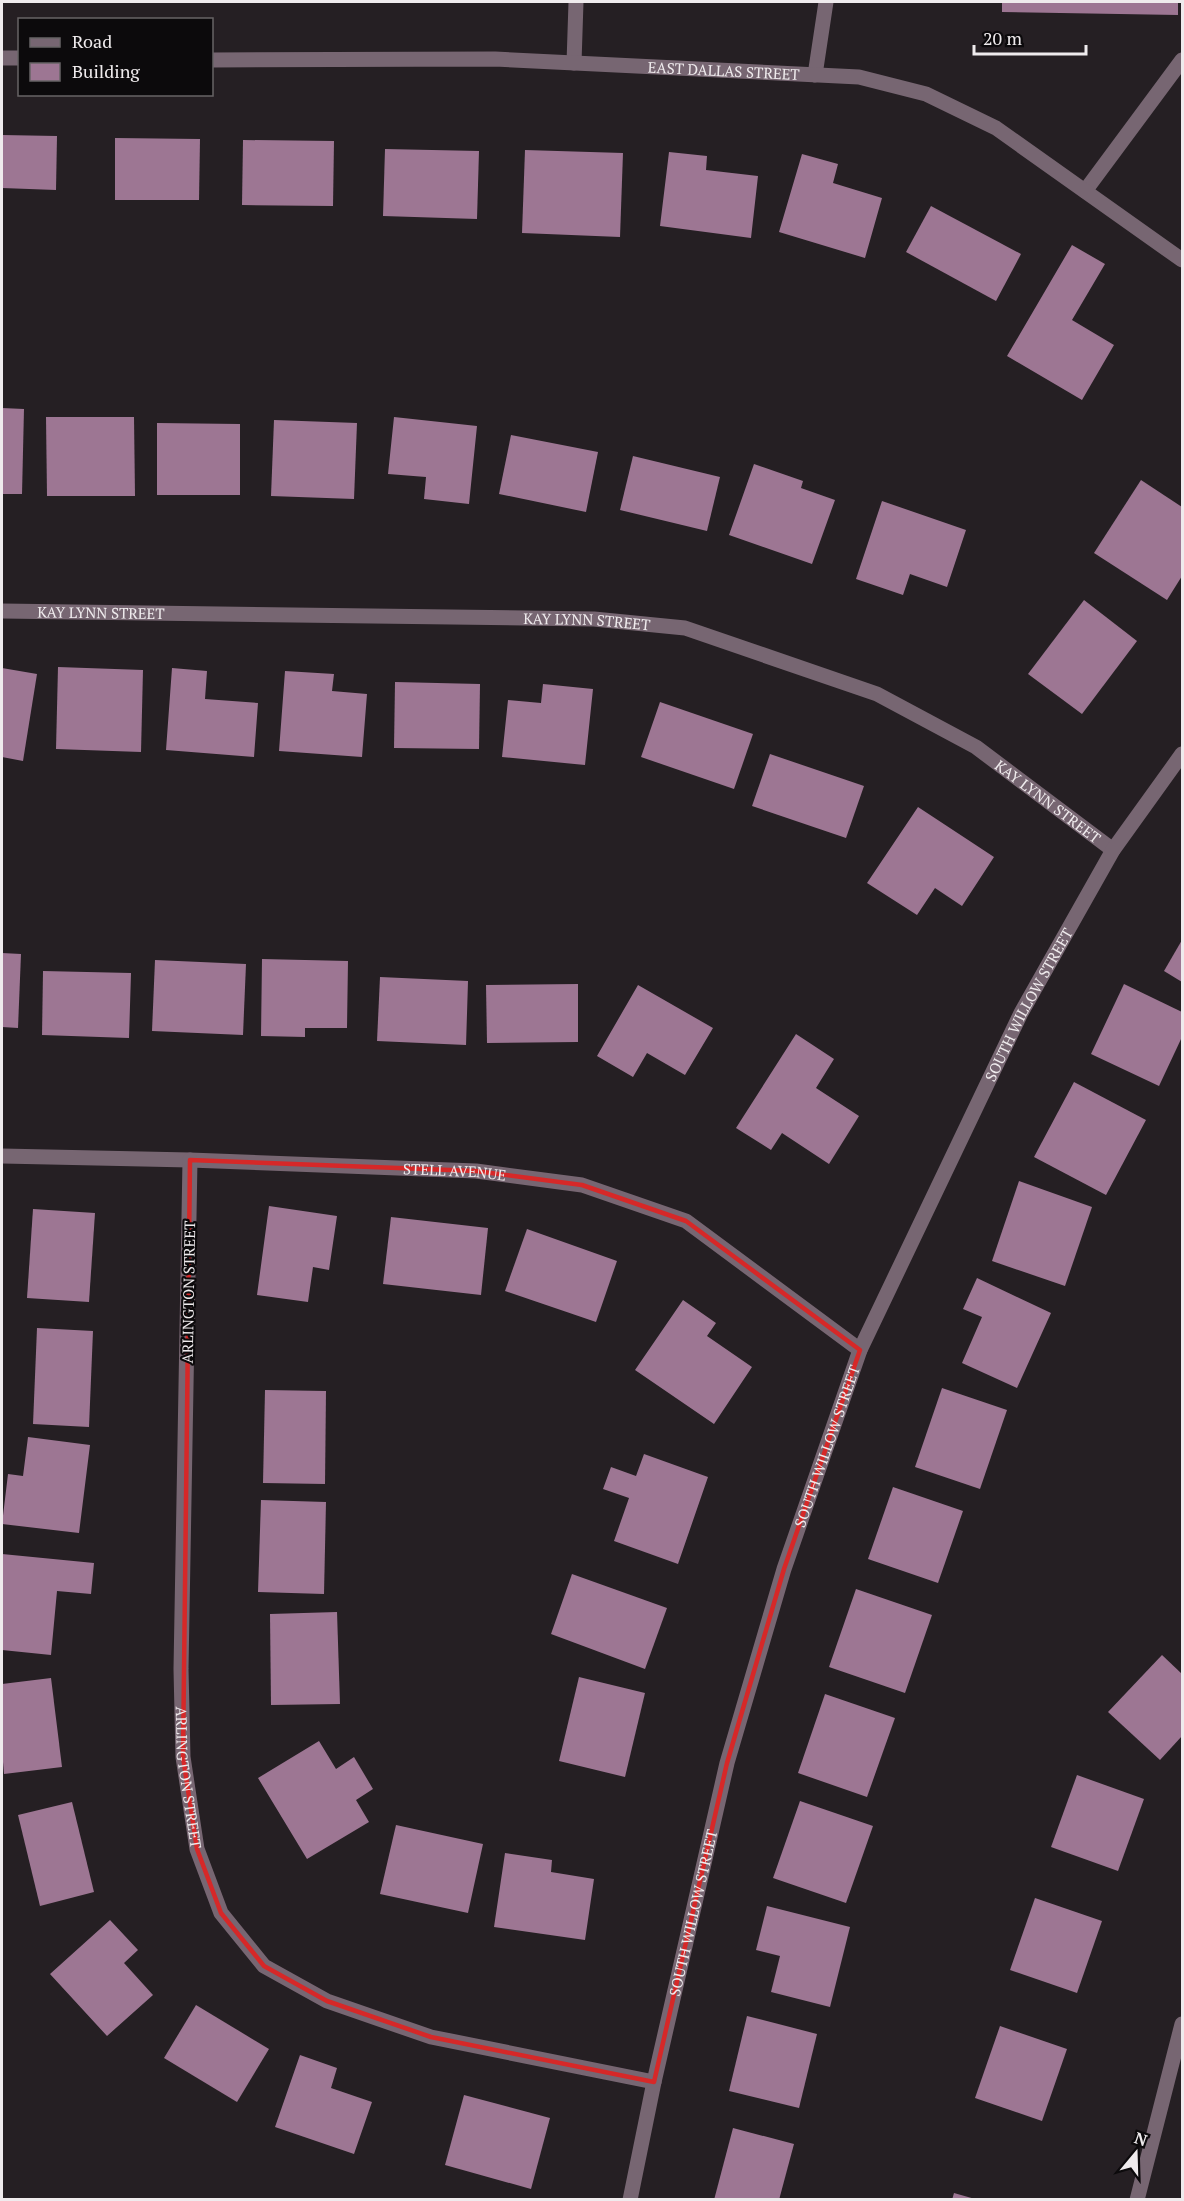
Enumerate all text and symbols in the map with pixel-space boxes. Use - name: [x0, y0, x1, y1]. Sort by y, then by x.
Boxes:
- legend: [18, 18, 213, 96]
- scale bar: [974, 18, 1086, 56]
- text: 20 m: [983, 26, 1023, 50]
- text: Road: [72, 29, 112, 53]
- street label: EAST DALLAS STREET: [647, 57, 800, 84]
- text: Building: [72, 59, 140, 83]
- street label: KAY LYNN STREET: [37, 601, 165, 623]
- street label: KAY LYNN STREET: [523, 608, 651, 635]
- street label: KAY LYNN STREET: [991, 755, 1105, 847]
- street label: SOUTH WILLOW STREET: [980, 924, 1077, 1084]
- street label: STELL AVENUE: [403, 1158, 508, 1185]
- street label: ARLINGTON STREET: [177, 1220, 199, 1364]
- street label: SOUTH WILLOW STREET: [789, 1362, 864, 1530]
- street label: ARLINGTON STREET: [172, 1706, 207, 1850]
- street label: SOUTH WILLOW STREET: [664, 1827, 721, 1998]
- north arrow: [1106, 2123, 1166, 2183]
- text: N: [1132, 2126, 1150, 2151]

